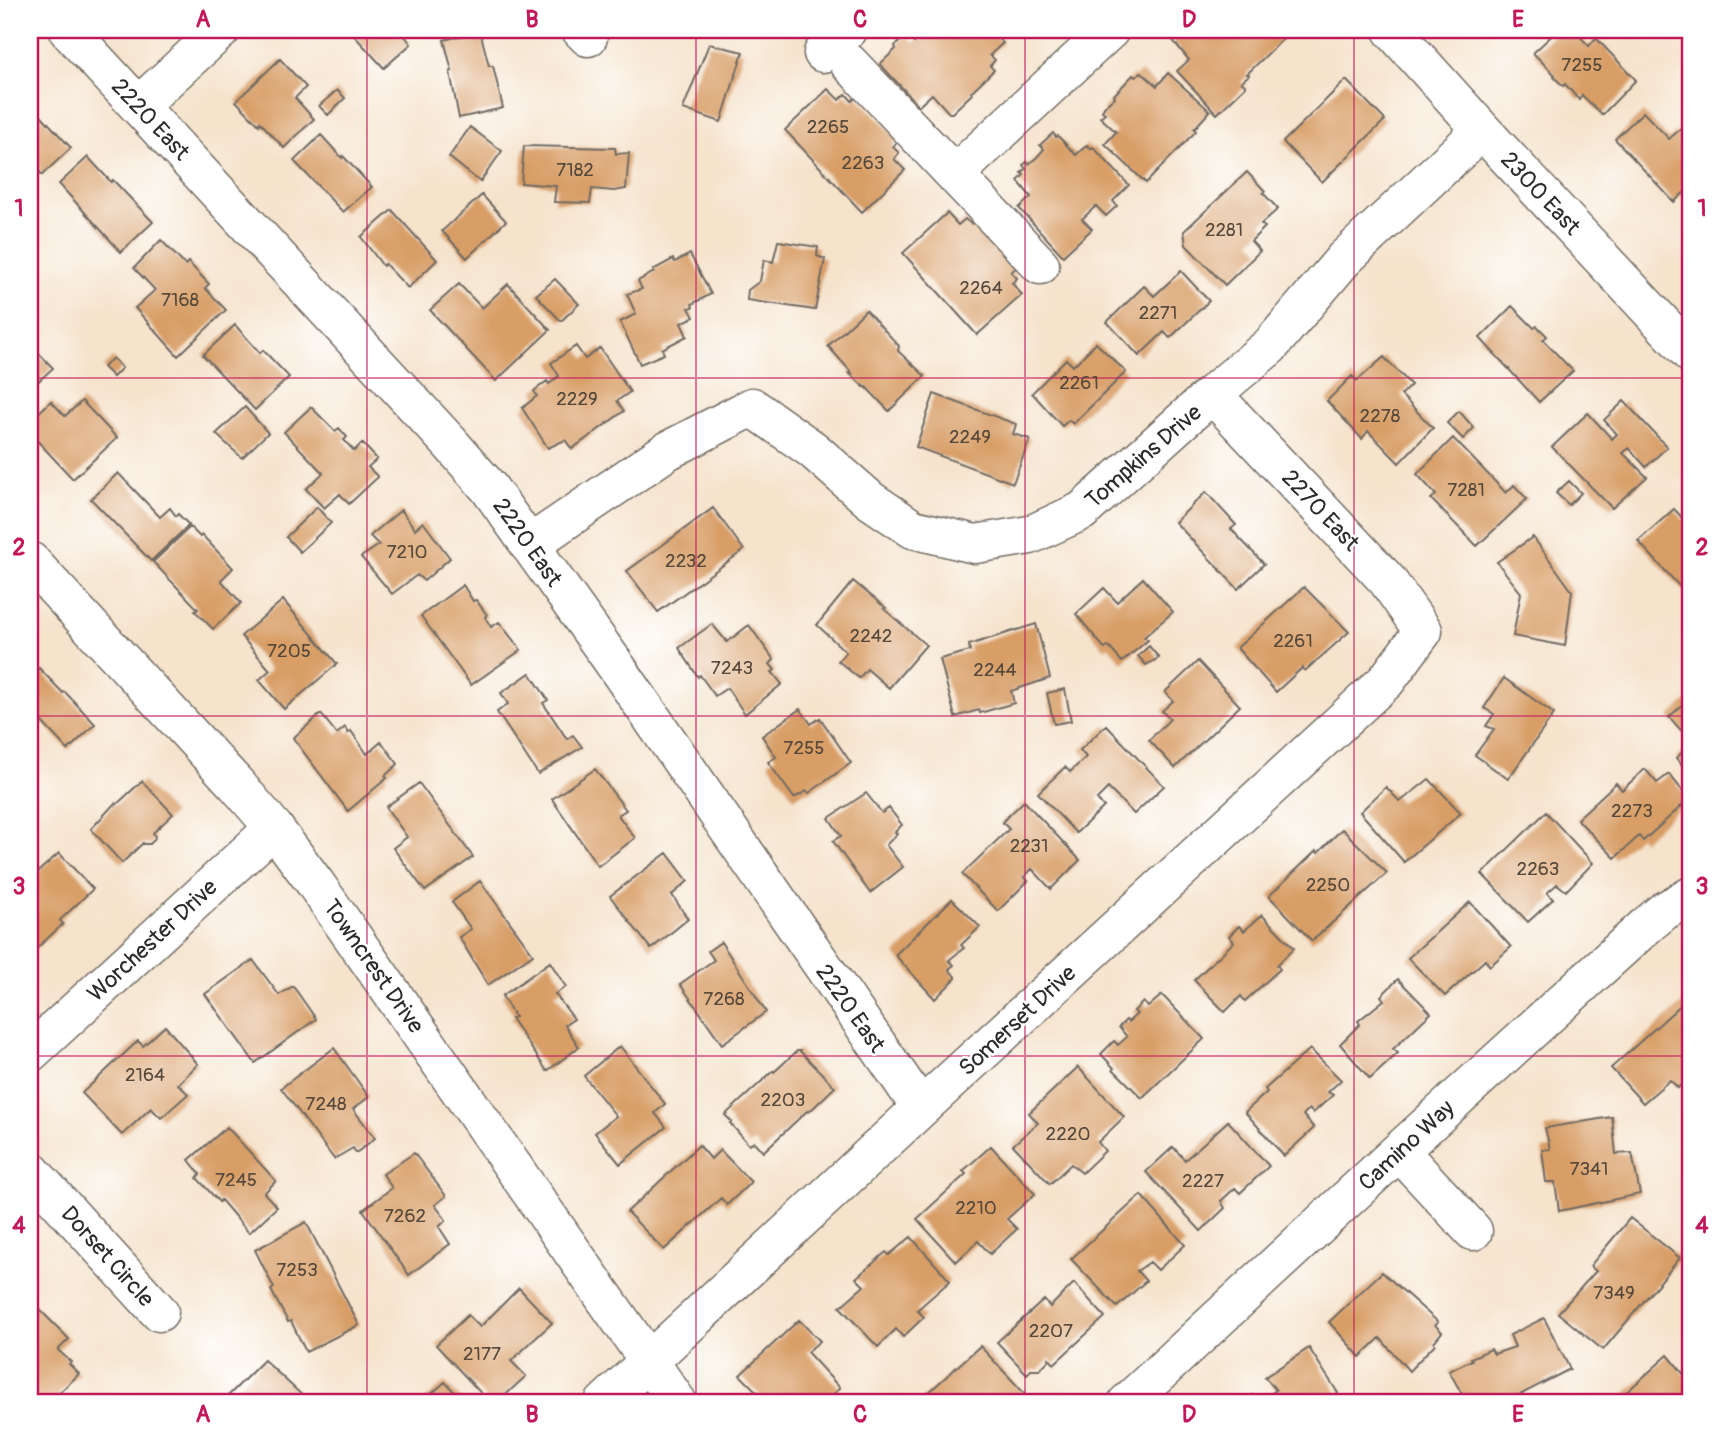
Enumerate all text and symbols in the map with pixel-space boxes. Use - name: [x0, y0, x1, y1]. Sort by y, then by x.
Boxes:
- text: A: [196, 5, 211, 34]
- text: B: [525, 5, 539, 34]
- text: C: [853, 5, 867, 34]
- text: D: [1182, 5, 1196, 34]
- text: E: [1512, 5, 1524, 34]
- house number: 7255: [1561, 53, 1603, 77]
- street label: 2220 East: [105, 72, 196, 167]
- house number: 2265: [807, 115, 849, 139]
- street label: 2300 East: [1495, 146, 1587, 242]
- house number: 2263: [842, 151, 884, 175]
- house number: 7182: [556, 158, 594, 182]
- text: 1: [15, 194, 24, 223]
- text: 1: [1698, 194, 1707, 223]
- house number: 2281: [1205, 218, 1243, 242]
- house number: 2264: [959, 276, 1003, 300]
- house number: 7168: [161, 288, 199, 312]
- house number: 2271: [1139, 301, 1177, 325]
- house number: 2261: [1059, 371, 1099, 395]
- house number: 2229: [556, 387, 598, 411]
- street label: Tompkins Drive: [1079, 397, 1208, 515]
- house number: 2278: [1360, 404, 1400, 428]
- house number: 2249: [949, 425, 991, 449]
- street label: 2270 East: [1276, 464, 1366, 558]
- house number: 7281: [1447, 478, 1485, 502]
- street label: 2220 East: [487, 492, 569, 593]
- text: 2: [13, 533, 26, 562]
- text: 2: [1696, 533, 1709, 562]
- house number: 7210: [386, 540, 428, 564]
- house number: 2232: [665, 549, 707, 573]
- house number: 2242: [850, 624, 892, 648]
- house number: 2261: [1273, 629, 1313, 653]
- house number: 7205: [267, 639, 311, 663]
- house number: 7243: [711, 656, 753, 680]
- house number: 2244: [973, 658, 1017, 682]
- house number: 7255: [783, 736, 825, 760]
- house number: 2273: [1611, 799, 1653, 823]
- house number: 2231: [1010, 834, 1048, 858]
- house number: 2263: [1517, 857, 1559, 881]
- text: 3: [13, 872, 25, 901]
- street label: Worchester Drive: [81, 872, 224, 1008]
- text: 3: [1696, 872, 1708, 901]
- house number: 2250: [1306, 873, 1350, 897]
- street label: Towncrest Drive: [317, 894, 431, 1039]
- street label: 2220 East: [810, 958, 892, 1059]
- street label: Somerset Drive: [953, 958, 1083, 1082]
- house number: 7268: [703, 987, 745, 1011]
- house number: 2164: [125, 1063, 165, 1087]
- house number: 2203: [761, 1088, 805, 1112]
- house number: 7248: [305, 1092, 347, 1116]
- street label: Camino Way: [1353, 1094, 1460, 1197]
- house number: 2220: [1046, 1122, 1090, 1146]
- house number: 7341: [1569, 1157, 1609, 1181]
- house number: 7245: [215, 1168, 257, 1192]
- house number: 2227: [1182, 1169, 1224, 1193]
- house number: 2210: [955, 1196, 997, 1220]
- street label: Dorset Circle: [55, 1200, 161, 1313]
- house number: 7262: [384, 1204, 426, 1228]
- text: 4: [12, 1211, 26, 1240]
- text: 4: [1695, 1211, 1709, 1240]
- house number: 7253: [276, 1258, 318, 1282]
- house number: 7349: [1593, 1281, 1635, 1305]
- house number: 2207: [1029, 1319, 1073, 1343]
- house number: 2177: [463, 1342, 501, 1366]
- text: A: [196, 1400, 211, 1429]
- text: B: [525, 1400, 539, 1429]
- text: C: [853, 1400, 867, 1429]
- text: D: [1182, 1400, 1196, 1429]
- text: E: [1512, 1400, 1524, 1429]

